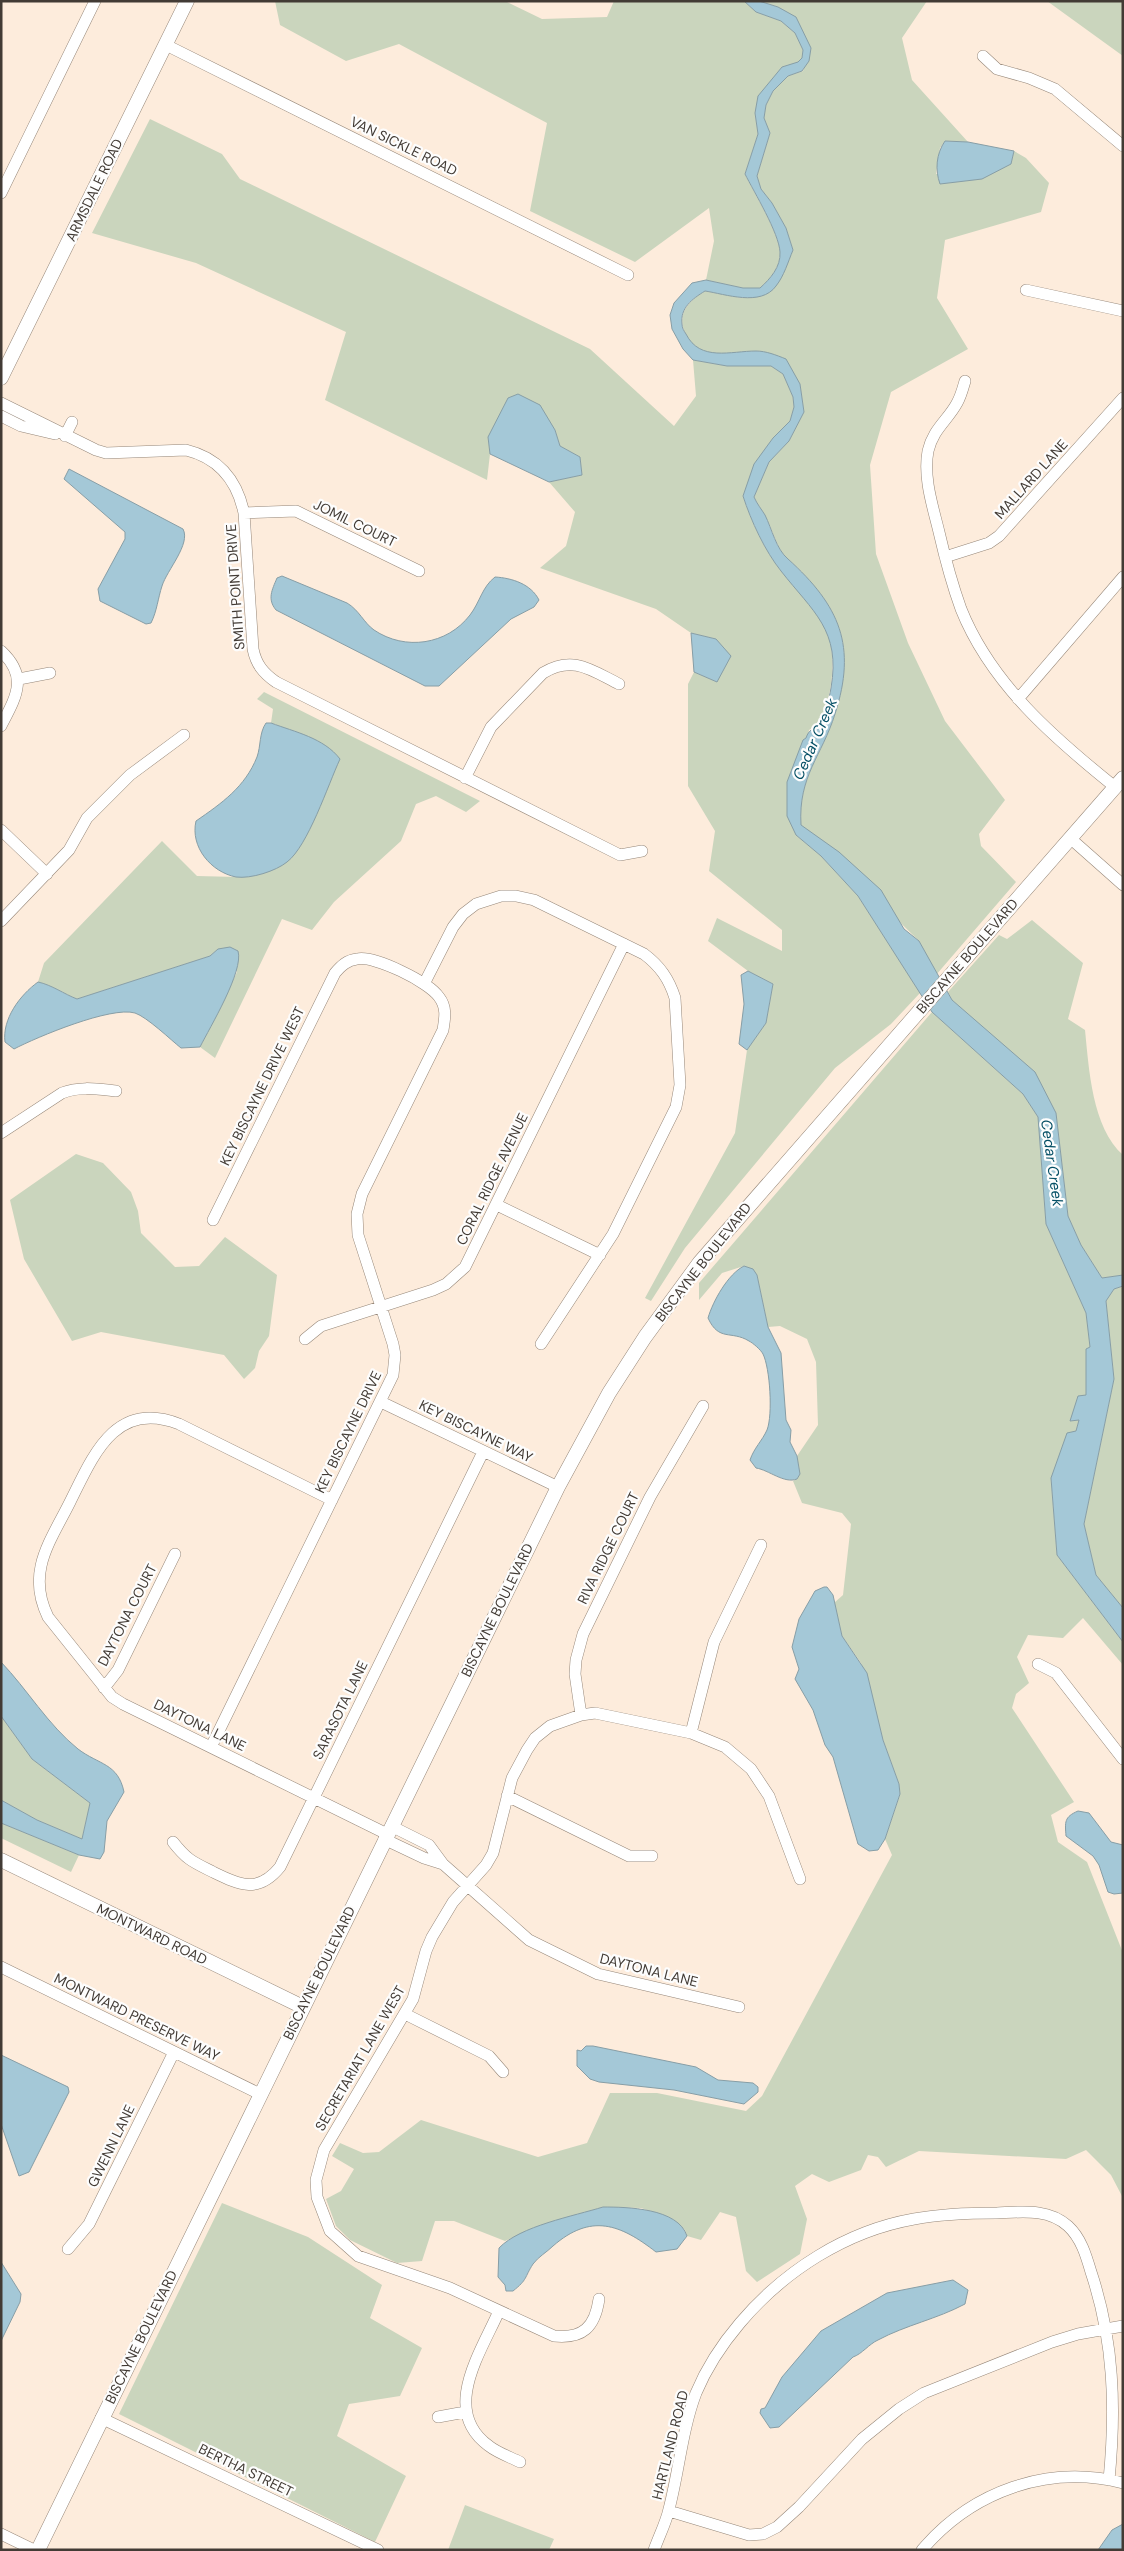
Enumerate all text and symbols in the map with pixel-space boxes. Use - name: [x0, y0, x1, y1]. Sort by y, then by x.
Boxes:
- street label: VAN SICKLE ROAD: [348, 112, 460, 180]
- street label: ARMSDALE ROAD: [61, 136, 127, 244]
- street label: MALLARD LANE: [990, 435, 1072, 523]
- street label: JOMIL COURT: [311, 495, 400, 551]
- street label: SMITH POINT DRIVE: [222, 523, 248, 651]
- water label: Cedar Creek: [788, 695, 842, 783]
- street label: BISCAYNE BOULEVARD: [912, 895, 1022, 1017]
- street label: KEY BISCAYNE DRIVE WEST: [216, 1003, 308, 1168]
- street label: CORAL RIDGE AVENUE: [452, 1110, 532, 1248]
- water label: Cedar Creek: [1036, 1118, 1068, 1208]
- street label: BISCAYNE BOULEVARD: [651, 1199, 755, 1325]
- street label: KEY BISCAYNE DRIVE: [311, 1368, 385, 1496]
- street label: KEY BISCAYNE WAY: [416, 1396, 536, 1466]
- street label: RIVA RIDGE COURT: [573, 1489, 643, 1607]
- street label: BISCAYNE BOULEVARD: [457, 1540, 537, 1680]
- street label: DAYTONA COURT: [93, 1561, 161, 1669]
- street label: SARASOTA LANE: [308, 1658, 372, 1762]
- street label: DAYTONA LANE: [151, 1695, 249, 1755]
- street label: MONTWARD ROAD: [94, 1899, 210, 1969]
- street label: BISCAYNE BOULEVARD: [279, 1903, 359, 2043]
- street label: DAYTONA LANE: [598, 1949, 700, 1991]
- street label: MONTWARD PRESERVE WAY: [51, 1969, 223, 2065]
- street label: SECRETARIAT LANE WEST: [311, 1982, 409, 2134]
- street label: GWENN LANE: [83, 2102, 139, 2190]
- street label: BISCAYNE BOULEVARD: [101, 2267, 181, 2407]
- street label: HARTLAND ROAD: [648, 2388, 692, 2502]
- street label: BERTHA STREET: [196, 2439, 296, 2501]

